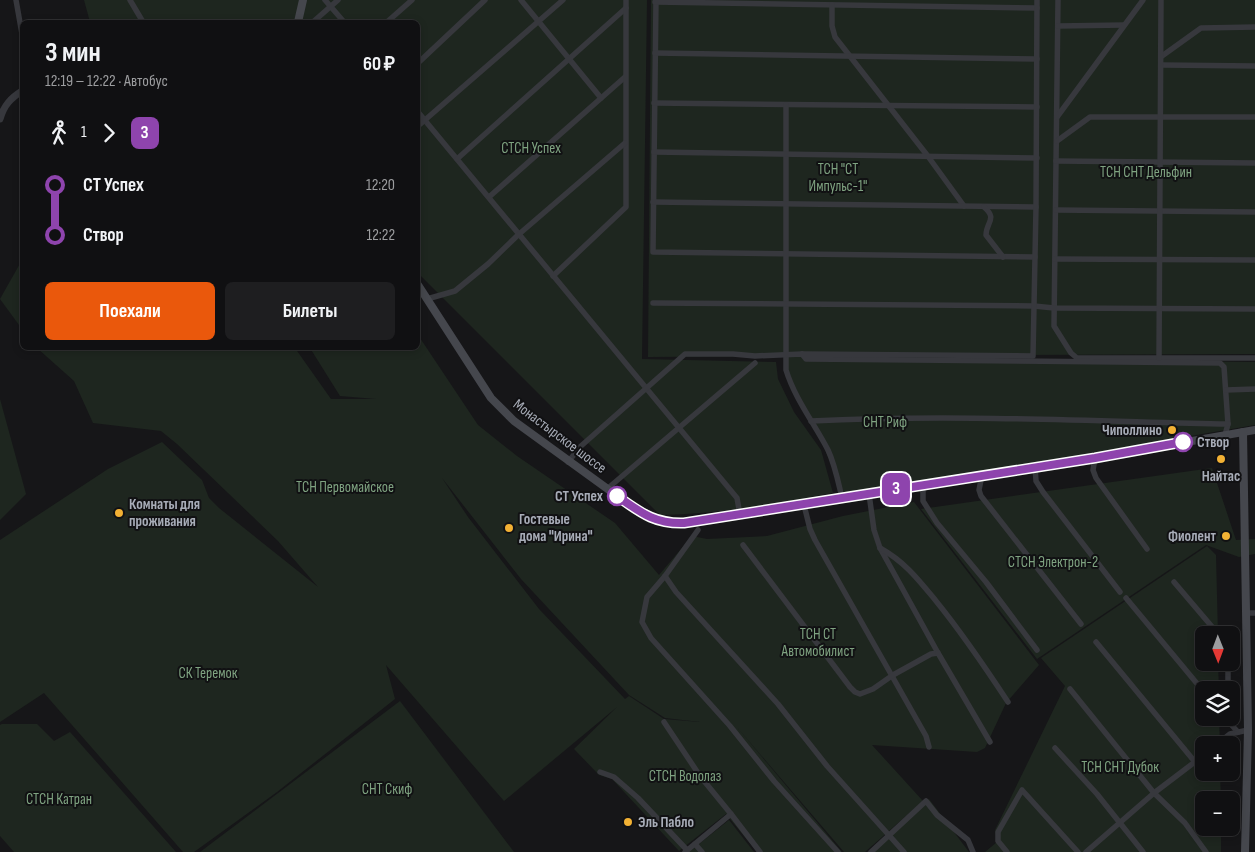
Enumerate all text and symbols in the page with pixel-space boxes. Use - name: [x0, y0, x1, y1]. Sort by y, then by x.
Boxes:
- text: 3 мин: [45, 36, 101, 69]
- text: 60 ₽: [363, 53, 395, 76]
- text: 12:19 – 12:22 · Автобус: [45, 72, 168, 91]
- icon: walk: [45, 119, 73, 147]
- icon: forward: [95, 119, 123, 147]
- text: 3: [141, 122, 149, 143]
- text: 1: [81, 123, 87, 142]
- park label: СТСН Успех: [501, 139, 561, 158]
- park label: ТСН "СТ Импульс-1": [809, 160, 867, 196]
- park label: ТСН СНТ Дельфин: [1100, 163, 1192, 182]
- text: СТ Успех: [83, 174, 144, 197]
- text: 12:20: [366, 176, 395, 195]
- text: Створ: [83, 224, 124, 247]
- text: 12:22: [366, 226, 395, 245]
- button: Поехали: [45, 282, 215, 340]
- button: Билеты: [225, 282, 395, 340]
- street label: Монастырское шоссе: [509, 395, 610, 478]
- park label: СНТ Риф: [863, 413, 907, 432]
- place label: Чиполлино: [1102, 421, 1162, 440]
- marker: Чиполлино: [1166, 424, 1178, 436]
- marker: Створ: [1173, 432, 1193, 452]
- place label: Створ: [1197, 433, 1229, 452]
- marker: Найтас: [1215, 453, 1227, 465]
- place label: Найтас: [1202, 467, 1240, 486]
- line badge: 3: [880, 473, 912, 505]
- park label: ТСН Первомайское: [296, 478, 394, 497]
- text: 3: [892, 478, 900, 499]
- marker: СТ Успех: [607, 486, 627, 506]
- place label: СТ Успех: [555, 487, 604, 506]
- place label: Комнаты для проживания: [129, 495, 200, 531]
- marker: Комнаты для проживания: [113, 507, 125, 519]
- place label: Гостевые дома "Ирина": [519, 510, 593, 546]
- marker: Гостевые дома "Ирина": [503, 522, 515, 534]
- place label: Фиолент: [1168, 527, 1217, 546]
- marker: Фиолент: [1220, 530, 1232, 542]
- park label: СТСН Электрон-2: [1008, 553, 1098, 572]
- park label: ТСН СТ Автомобилист: [781, 625, 854, 661]
- north arrow: [1195, 626, 1240, 671]
- map controls: [1195, 626, 1240, 836]
- park label: СК Теремок: [179, 664, 238, 683]
- button: layers: [1195, 681, 1240, 726]
- button: +: [1195, 736, 1240, 781]
- park label: ТСН СНТ Дубок: [1081, 758, 1159, 777]
- park label: СТСН Водолаз: [649, 767, 722, 786]
- park label: СНТ Скиф: [362, 780, 412, 799]
- park label: СТСН Катран: [26, 790, 92, 809]
- button: −: [1195, 791, 1240, 836]
- place label: Эль Пабло: [638, 813, 694, 832]
- marker: Эль Пабло: [622, 816, 634, 828]

